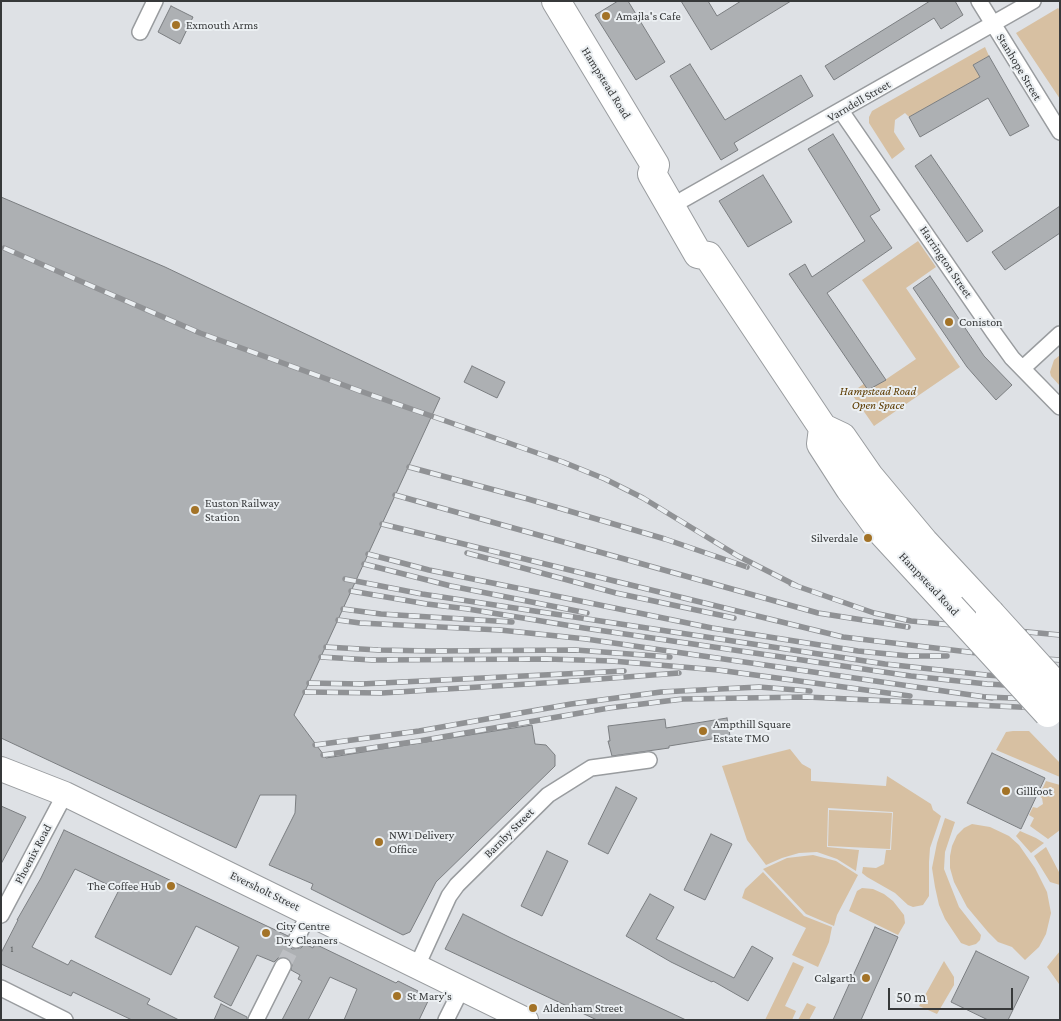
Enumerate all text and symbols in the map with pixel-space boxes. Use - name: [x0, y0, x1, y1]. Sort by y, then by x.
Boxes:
- place label: Amajla's Cafe: [616, 9, 681, 23]
- marker: Amajla's Cafe: [600, 10, 612, 22]
- place label: Exmouth Arms: [186, 18, 258, 32]
- marker: Exmouth Arms: [170, 19, 182, 31]
- street label: Stanhope Street: [993, 31, 1045, 103]
- street label: Hampstead Road: [578, 45, 634, 121]
- street label: Varndell Street: [825, 77, 893, 125]
- street label: Harrington Street: [917, 223, 975, 301]
- place label: Coniston: [959, 315, 1003, 329]
- marker: Coniston: [943, 316, 955, 328]
- park label: Hampstead Road Open Space: [840, 384, 916, 412]
- place label: Euston Railway Station: [205, 496, 279, 524]
- marker: Euston Railway Station: [189, 504, 201, 516]
- place label: Silverdale: [811, 531, 858, 545]
- marker: Silverdale: [862, 532, 874, 544]
- street label: Hampstead Road: [896, 549, 962, 619]
- place label: Ampthill Square Estate TMO: [713, 717, 791, 745]
- marker: Ampthill Square Estate TMO: [697, 725, 709, 737]
- place label: Gillfoot: [1016, 784, 1052, 798]
- marker: Gillfoot: [1000, 785, 1012, 797]
- street label: Barnby Street: [481, 805, 537, 861]
- street label: Phoenix Road: [11, 822, 55, 886]
- place label: NW1 Delivery Office: [389, 828, 454, 856]
- marker: NW1 Delivery Office: [373, 836, 385, 848]
- street label: Eversholt Street: [228, 868, 302, 914]
- place label: The Coffee Hub: [87, 879, 161, 893]
- marker: The Coffee Hub: [165, 880, 177, 892]
- place label: City Centre Dry Cleaners: [276, 919, 338, 947]
- marker: City Centre Dry Cleaners: [260, 927, 272, 939]
- house number: 1: [10, 943, 14, 955]
- place label: Calgarth: [814, 971, 856, 985]
- marker: Calgarth: [860, 972, 872, 984]
- scale bar: [891, 978, 1016, 1010]
- place label: St Mary's: [407, 989, 452, 1003]
- text: 50 m: [896, 989, 926, 1005]
- marker: St Mary's: [391, 990, 403, 1002]
- place label: Aldenham Street: [543, 1001, 623, 1015]
- marker: Aldenham Street: [527, 1002, 539, 1014]

